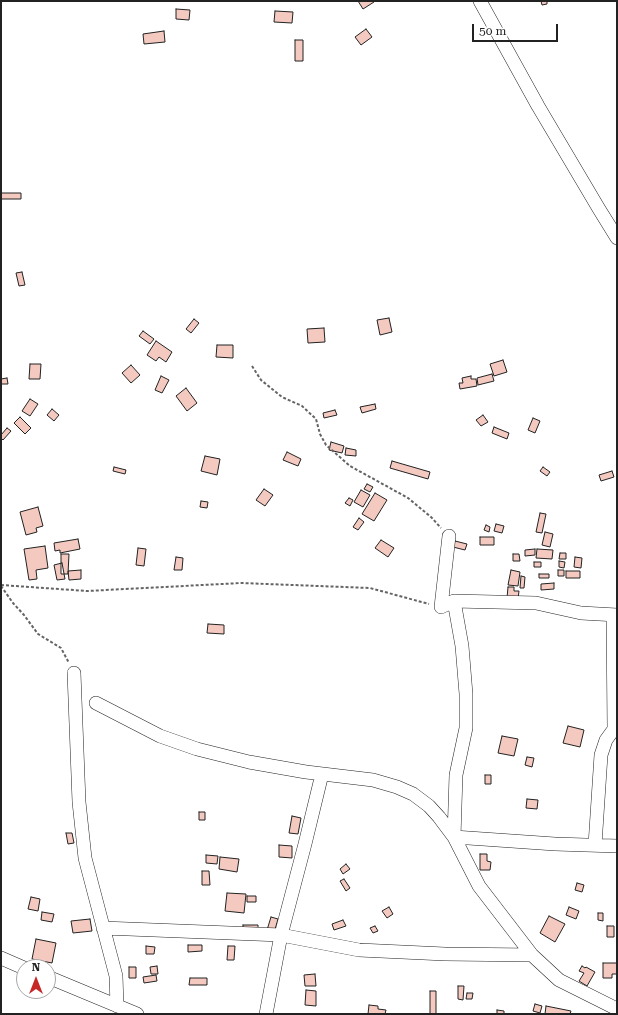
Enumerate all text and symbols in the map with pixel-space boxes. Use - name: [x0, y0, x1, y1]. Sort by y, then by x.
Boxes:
- scale bar: [474, 16, 560, 42]
- text: 50 m: [479, 24, 506, 38]
- north arrow: [16, 959, 56, 999]
- text: N: [32, 961, 40, 974]

